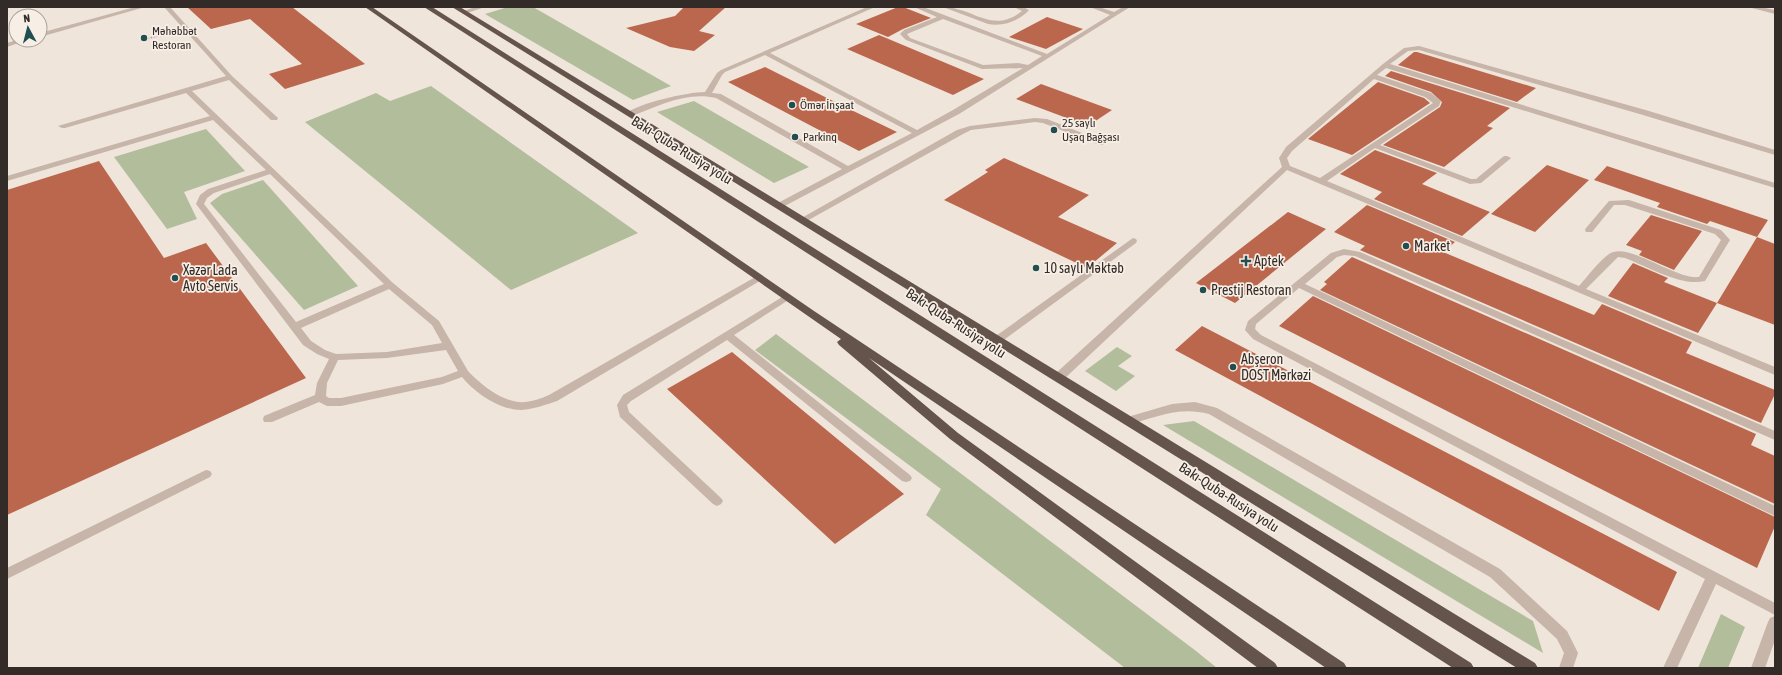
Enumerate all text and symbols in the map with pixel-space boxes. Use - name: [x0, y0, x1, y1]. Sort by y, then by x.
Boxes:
- north arrow: [8, 8, 48, 48]
- text: N: [23, 12, 31, 24]
- place label: Məhəbbət Restoran: [152, 24, 198, 52]
- marker: Məhəbbət Restoran: [139, 33, 149, 43]
- place label: Ömər İnşaat: [800, 98, 855, 112]
- marker: Ömər İnşaat: [787, 100, 797, 110]
- street label: Bakı-Quba-Rusiya yolu: [629, 113, 735, 187]
- place label: 25 saylı Uşaq Bağşası: [1062, 116, 1119, 144]
- marker: 25 saylı Uşaq Bağşası: [1049, 125, 1059, 135]
- place label: Parkinq: [803, 130, 837, 144]
- marker: Parkinq: [790, 132, 800, 142]
- place label: Market: [1414, 238, 1450, 254]
- marker: Market: [1401, 241, 1411, 251]
- place label: Aptek: [1254, 253, 1284, 269]
- marker: Aptek: [1241, 256, 1251, 266]
- place label: 10 saylı Məktəb: [1044, 260, 1124, 276]
- place label: Xəzər Lada Avto Servis: [183, 262, 238, 294]
- marker: 10 saylı Məktəb: [1031, 263, 1041, 273]
- marker: Xəzər Lada Avto Servis: [170, 273, 180, 283]
- place label: Prestij Restoran: [1211, 282, 1292, 298]
- street label: Bakı-Quba-Rusiya yolu: [903, 285, 1009, 361]
- marker: Prestij Restoran: [1198, 285, 1208, 295]
- place label: Abşeron DOST Mərkəzi: [1241, 351, 1311, 383]
- marker: Abşeron DOST Mərkəzi: [1228, 362, 1238, 372]
- street label: Bakı-Quba-Rusiya yolu: [1176, 459, 1282, 535]

